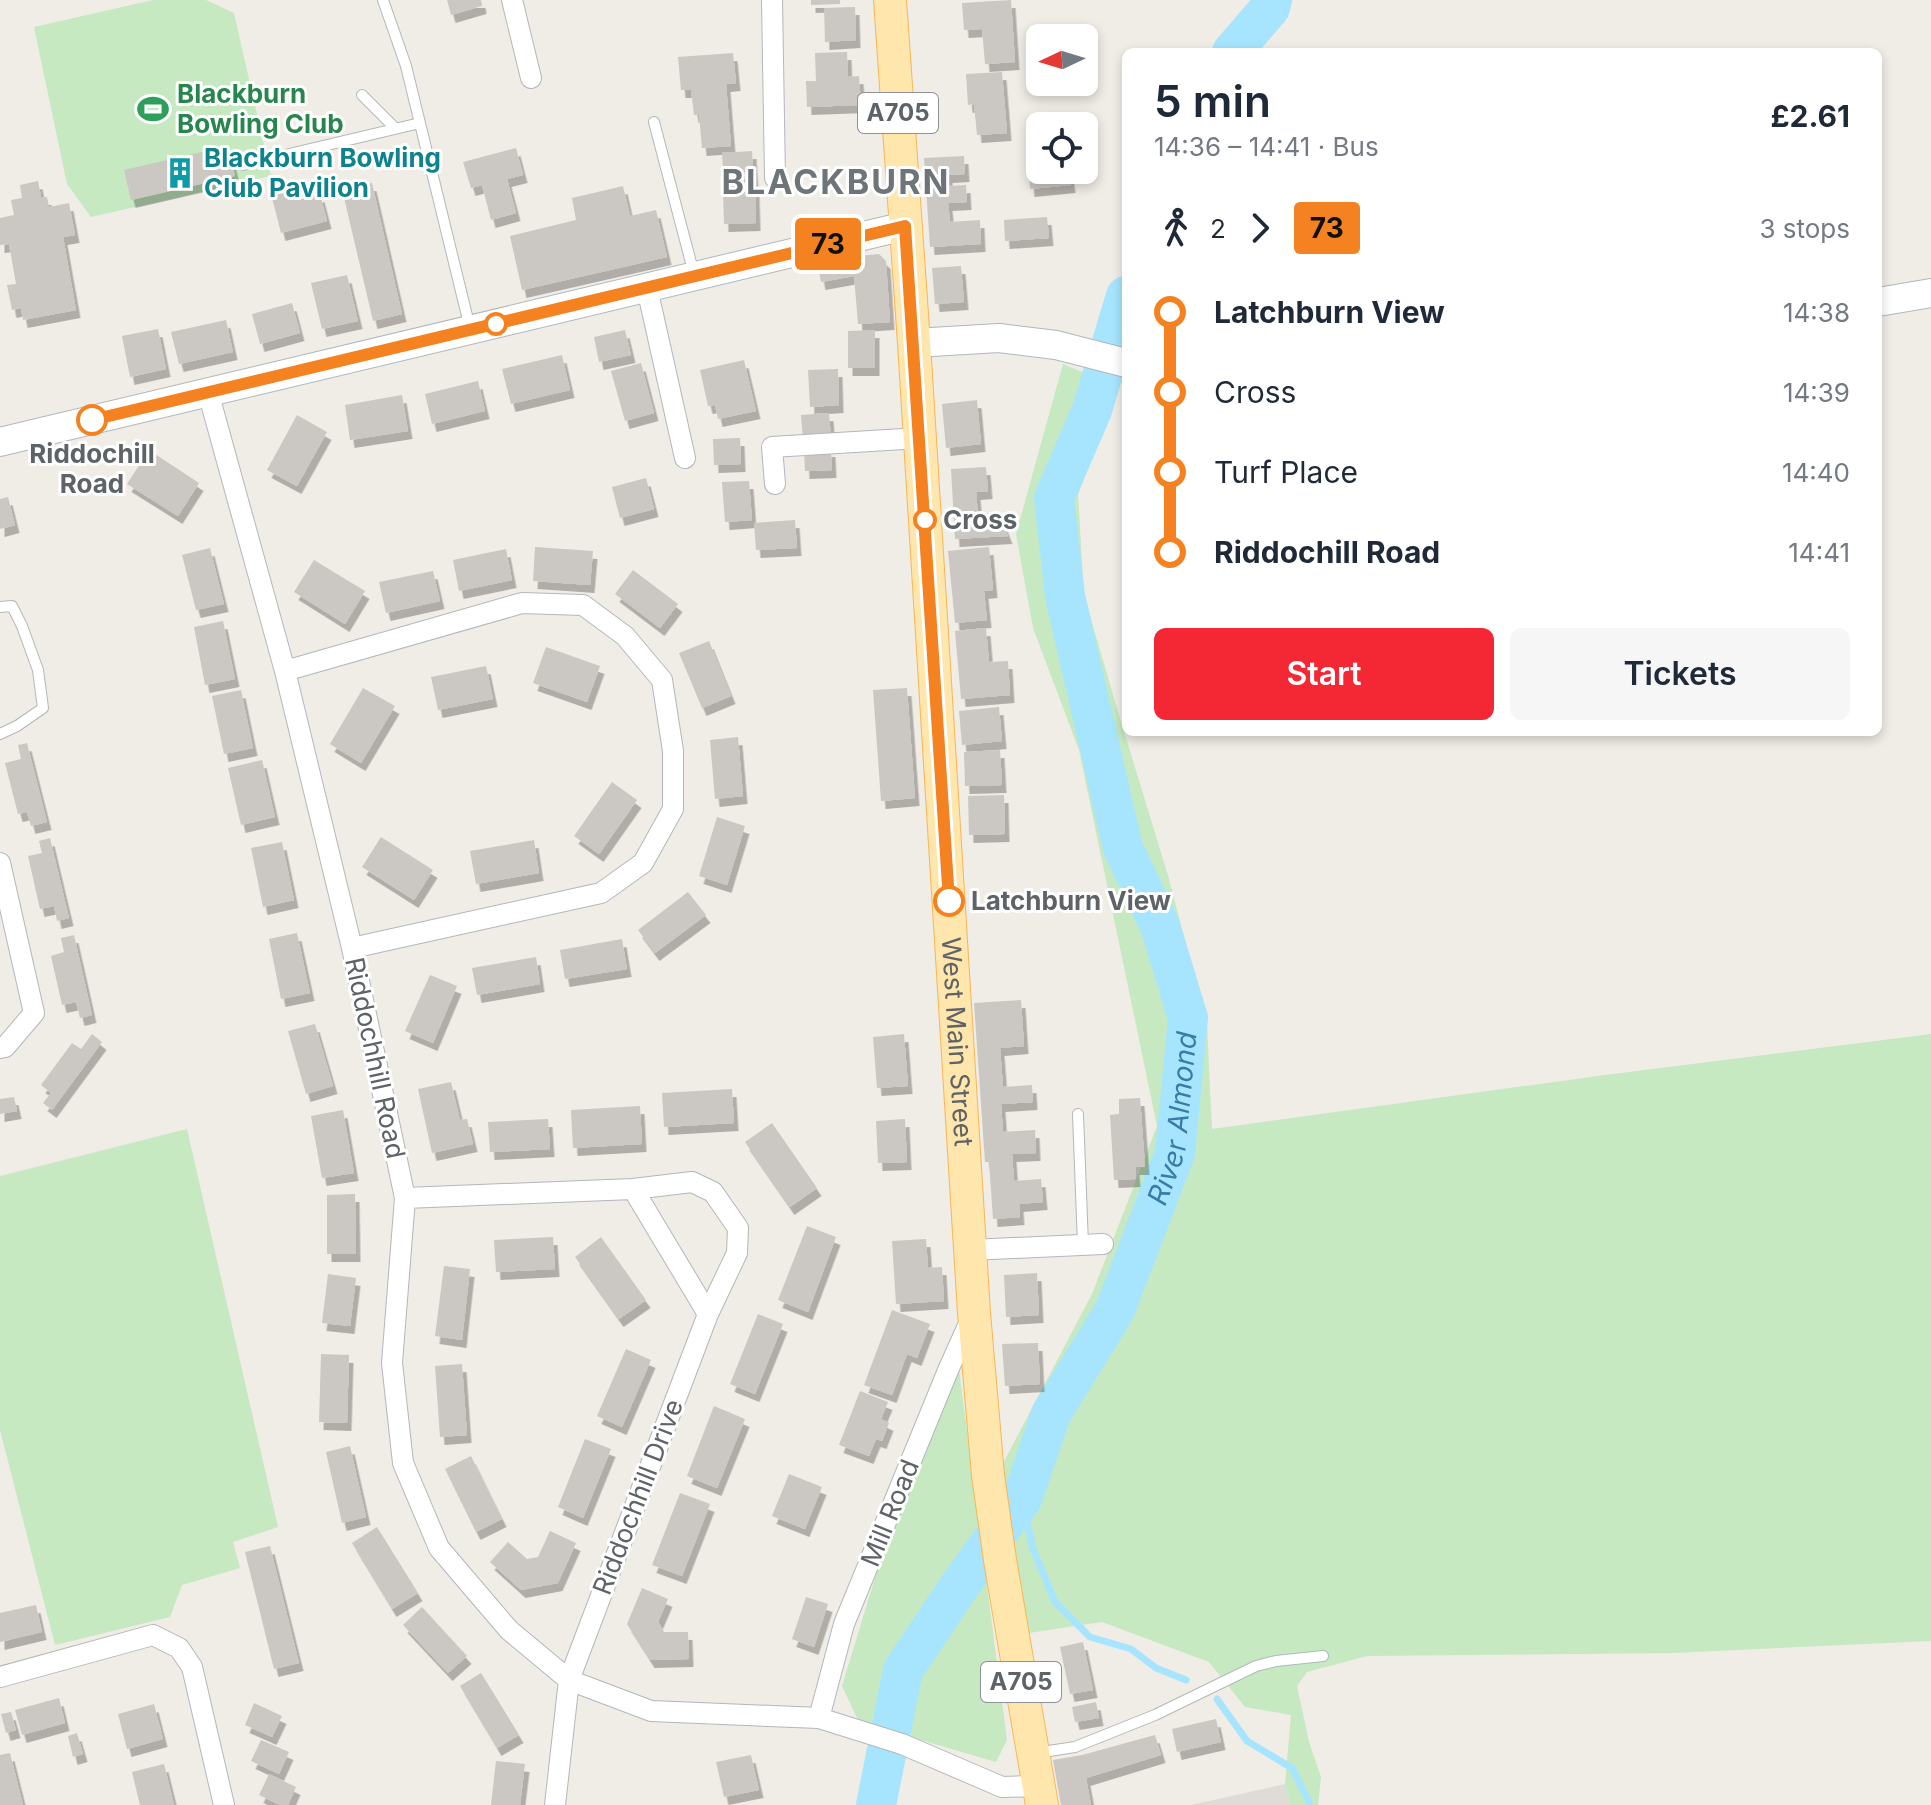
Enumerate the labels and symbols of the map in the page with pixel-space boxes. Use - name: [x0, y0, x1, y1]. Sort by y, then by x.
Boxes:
- north arrow: [1026, 24, 1098, 96]
- place label: Blackburn Bowling Club: [177, 78, 344, 139]
- sports icon: Blackburn Bowling Club: [136, 92, 170, 126]
- road number: A705: [858, 93, 938, 133]
- place label: Blackburn Bowling Club Pavilion: [204, 142, 441, 203]
- building icon: Blackburn Bowling Club Pavilion: [163, 156, 197, 190]
- district label: BLACKBURN: [722, 161, 950, 202]
- line badge: 73: [792, 218, 864, 270]
- unlabelled marker: [485, 313, 507, 335]
- marker: Riddochill Road: [77, 405, 107, 435]
- place label: Riddochill Road: [29, 438, 155, 499]
- place label: Cross: [943, 504, 1017, 535]
- marker: Cross: [914, 509, 936, 531]
- place label: Latchburn View: [971, 885, 1171, 916]
- marker: Latchburn View: [934, 886, 964, 916]
- street label: West Main Street: [936, 936, 980, 1147]
- street label: Riddochhill Road: [339, 954, 412, 1161]
- water label: River Almond: [1140, 1029, 1204, 1209]
- street label: Riddochhill Drive: [586, 1395, 689, 1599]
- street label: Mill Road: [854, 1455, 925, 1571]
- road number: A705: [981, 1662, 1061, 1702]

